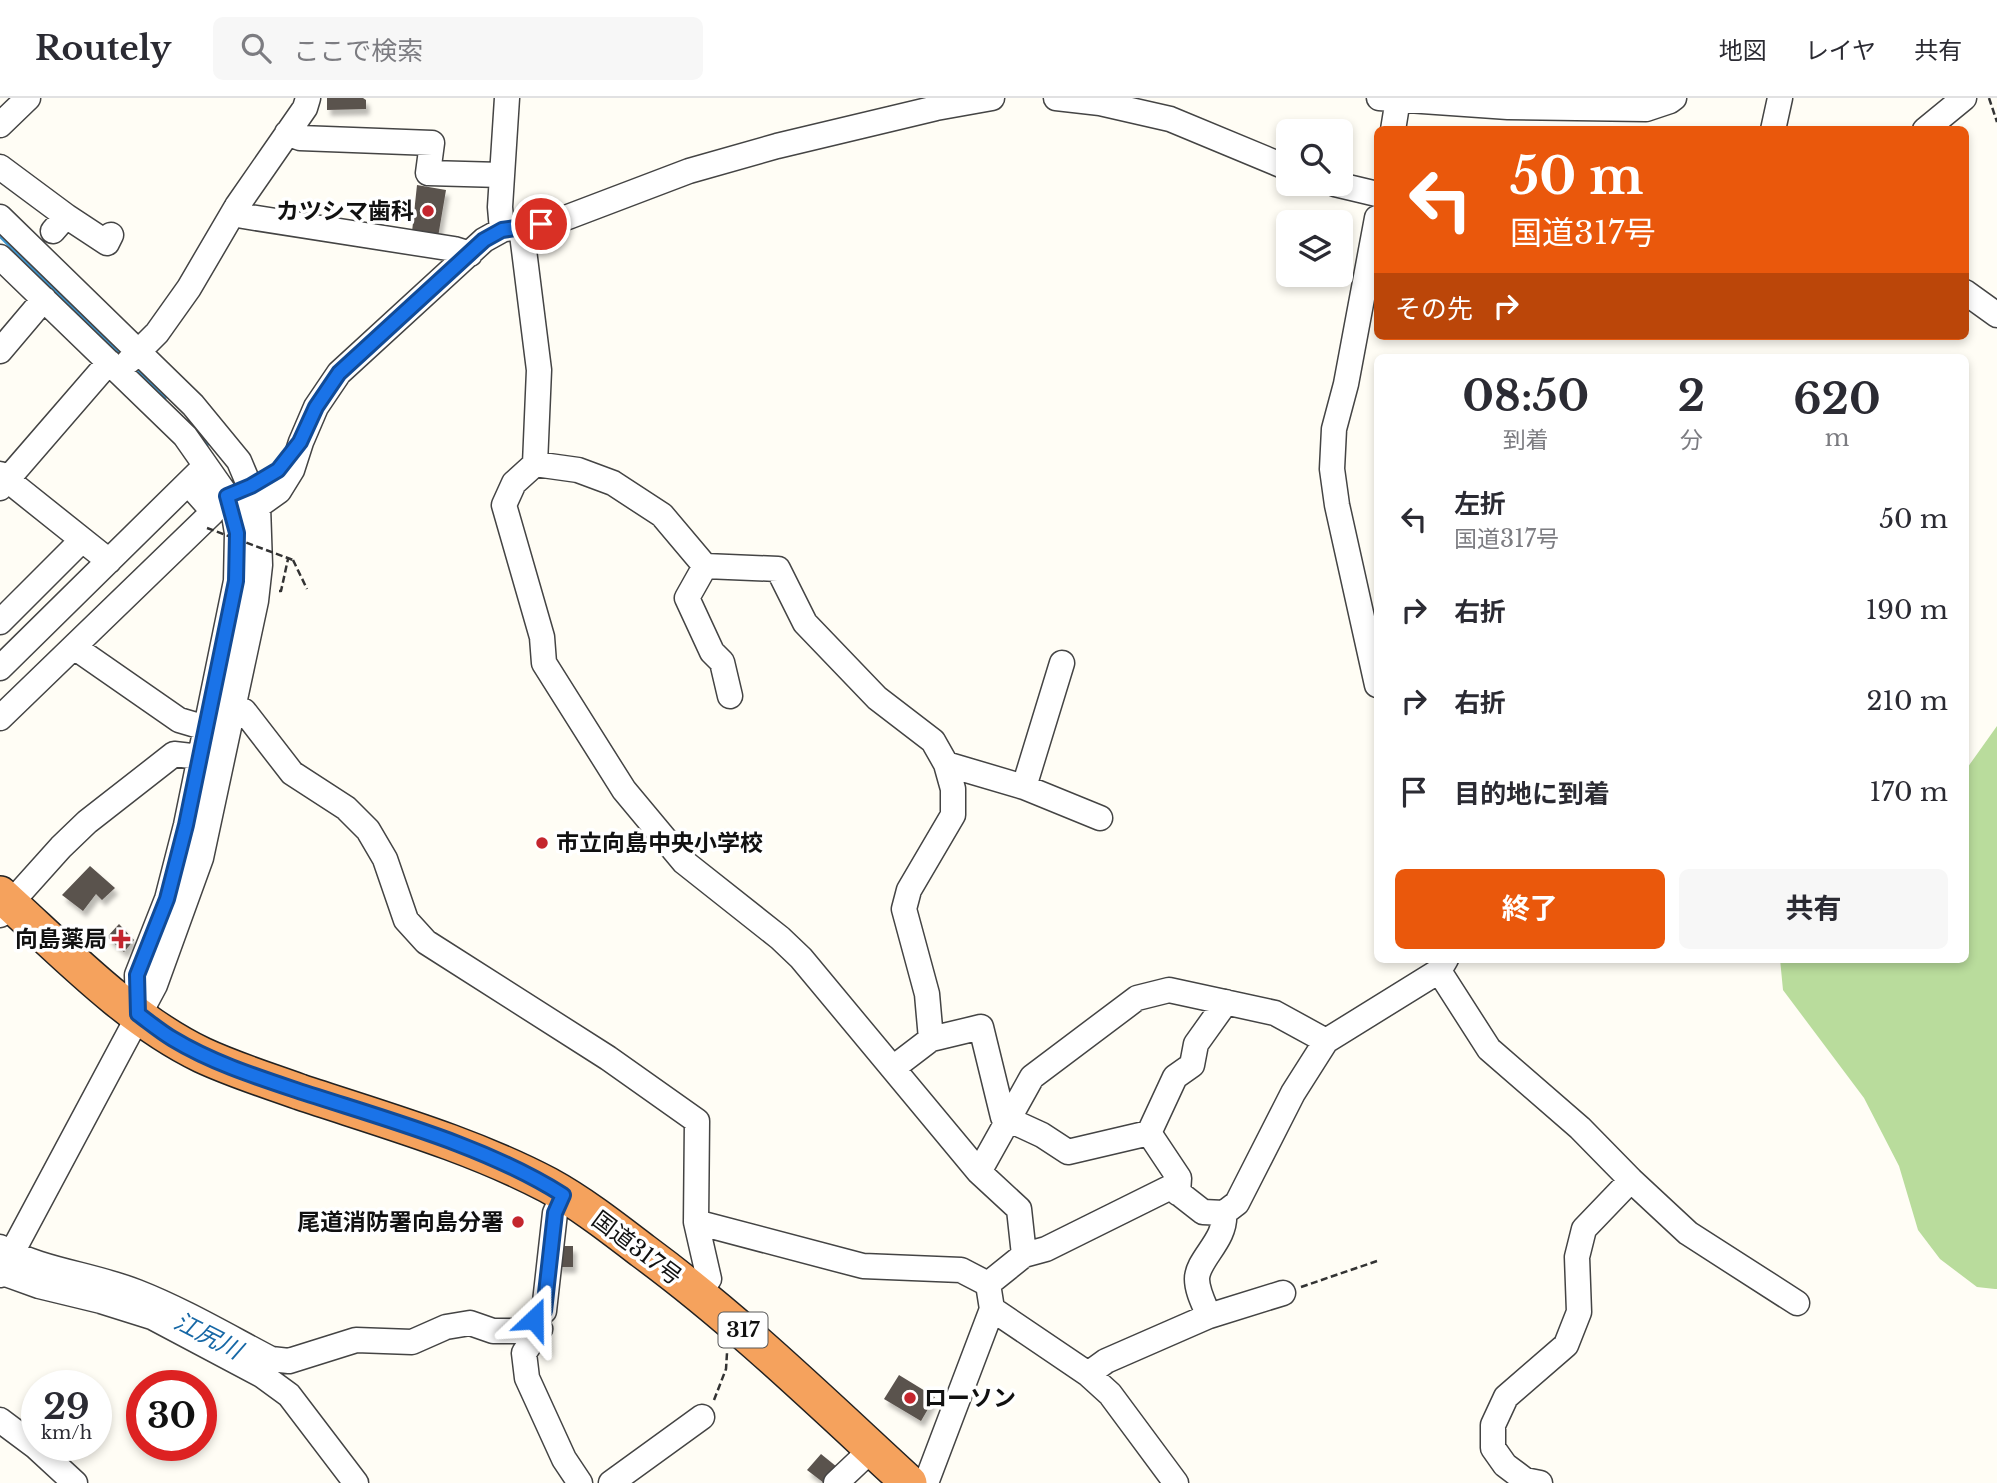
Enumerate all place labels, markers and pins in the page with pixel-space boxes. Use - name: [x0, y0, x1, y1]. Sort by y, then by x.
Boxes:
- pin: [511, 194, 571, 254]
- place label: カツシマ歯科: [276, 197, 414, 225]
- marker: カツシマ歯科: [420, 203, 436, 219]
- place label: 市立向島中央小学校: [556, 829, 763, 857]
- marker: 市立向島中央小学校: [534, 835, 550, 851]
- place label: 向島薬局: [15, 925, 107, 953]
- marker: 向島薬局: [113, 931, 129, 947]
- place label: 尾道消防署向島分署: [297, 1208, 504, 1236]
- marker: 尾道消防署向島分署: [510, 1214, 526, 1230]
- place label: ローソン: [924, 1384, 1016, 1412]
- marker: ローソン: [902, 1390, 918, 1406]

